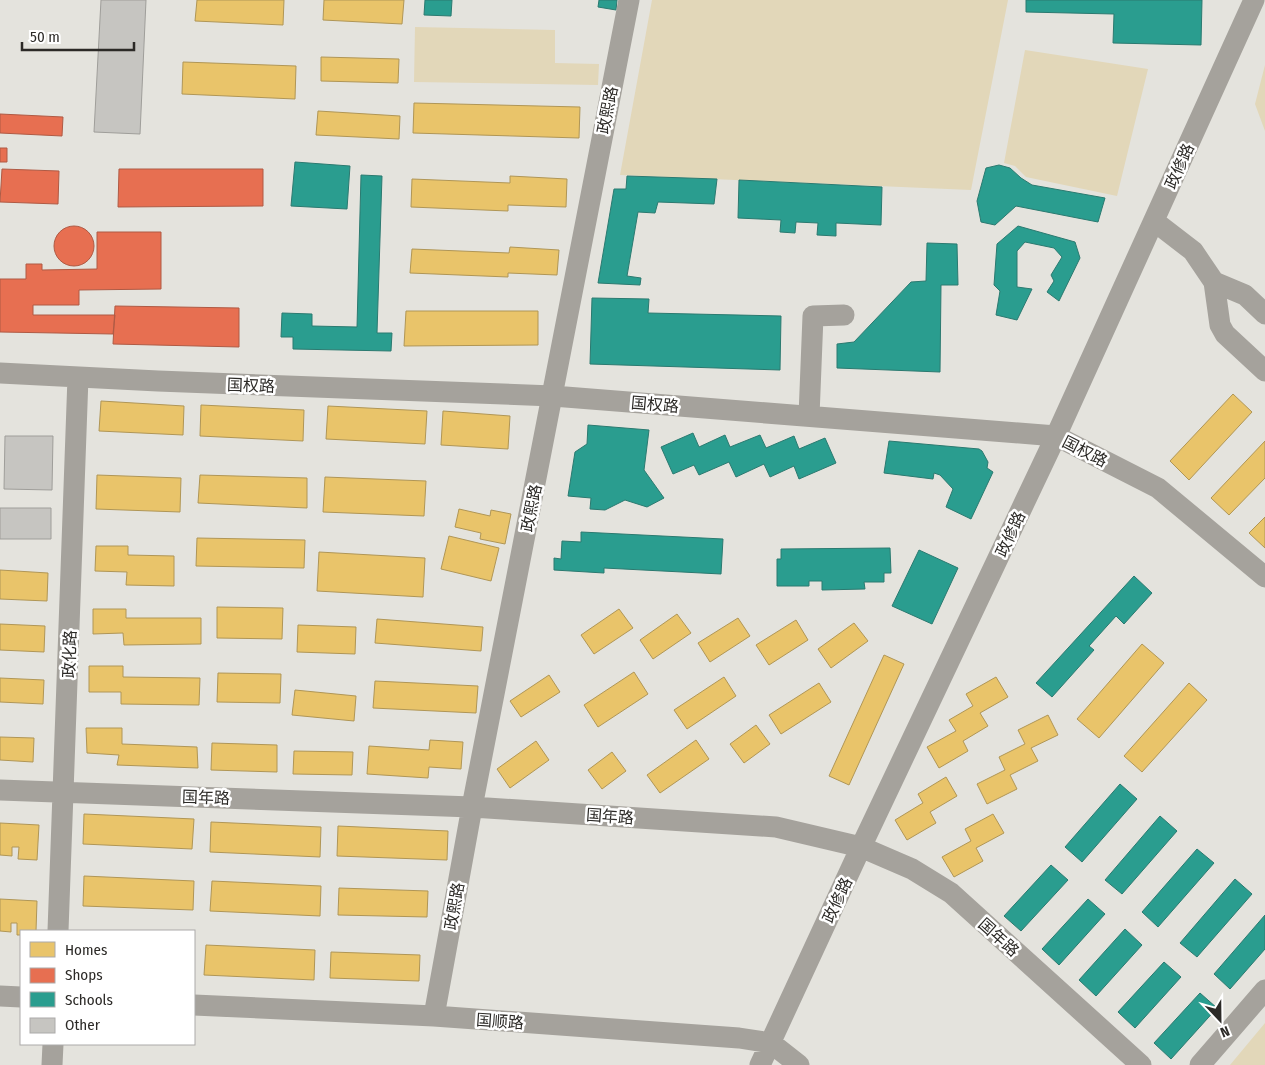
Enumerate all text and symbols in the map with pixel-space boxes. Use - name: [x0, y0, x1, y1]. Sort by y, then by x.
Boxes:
- scale bar: [22, 20, 135, 52]
- text: 50 m: [30, 28, 60, 46]
- street label: 政熙路: [594, 85, 621, 135]
- street label: 政修路: [1161, 140, 1198, 192]
- street label: 国权路: [227, 375, 275, 396]
- street label: 国权路: [630, 393, 680, 416]
- street label: 国权路: [1059, 432, 1110, 471]
- street label: 政熙路: [518, 483, 545, 533]
- street label: 政修路: [992, 508, 1029, 560]
- street label: 政化路: [59, 630, 80, 678]
- street label: 国年路: [182, 787, 230, 808]
- street label: 国年路: [585, 805, 635, 828]
- street label: 政修路: [819, 874, 856, 926]
- street label: 政熙路: [441, 881, 468, 931]
- street label: 国年路: [974, 914, 1023, 960]
- legend: [20, 930, 195, 1045]
- text: Homes: [65, 941, 107, 959]
- text: Shops: [65, 966, 103, 984]
- text: Schools: [65, 991, 113, 1009]
- north arrow: [1195, 995, 1245, 1045]
- street label: 国顺路: [475, 1010, 525, 1033]
- text: Other: [65, 1016, 101, 1034]
- text: N: [1218, 1022, 1232, 1041]

